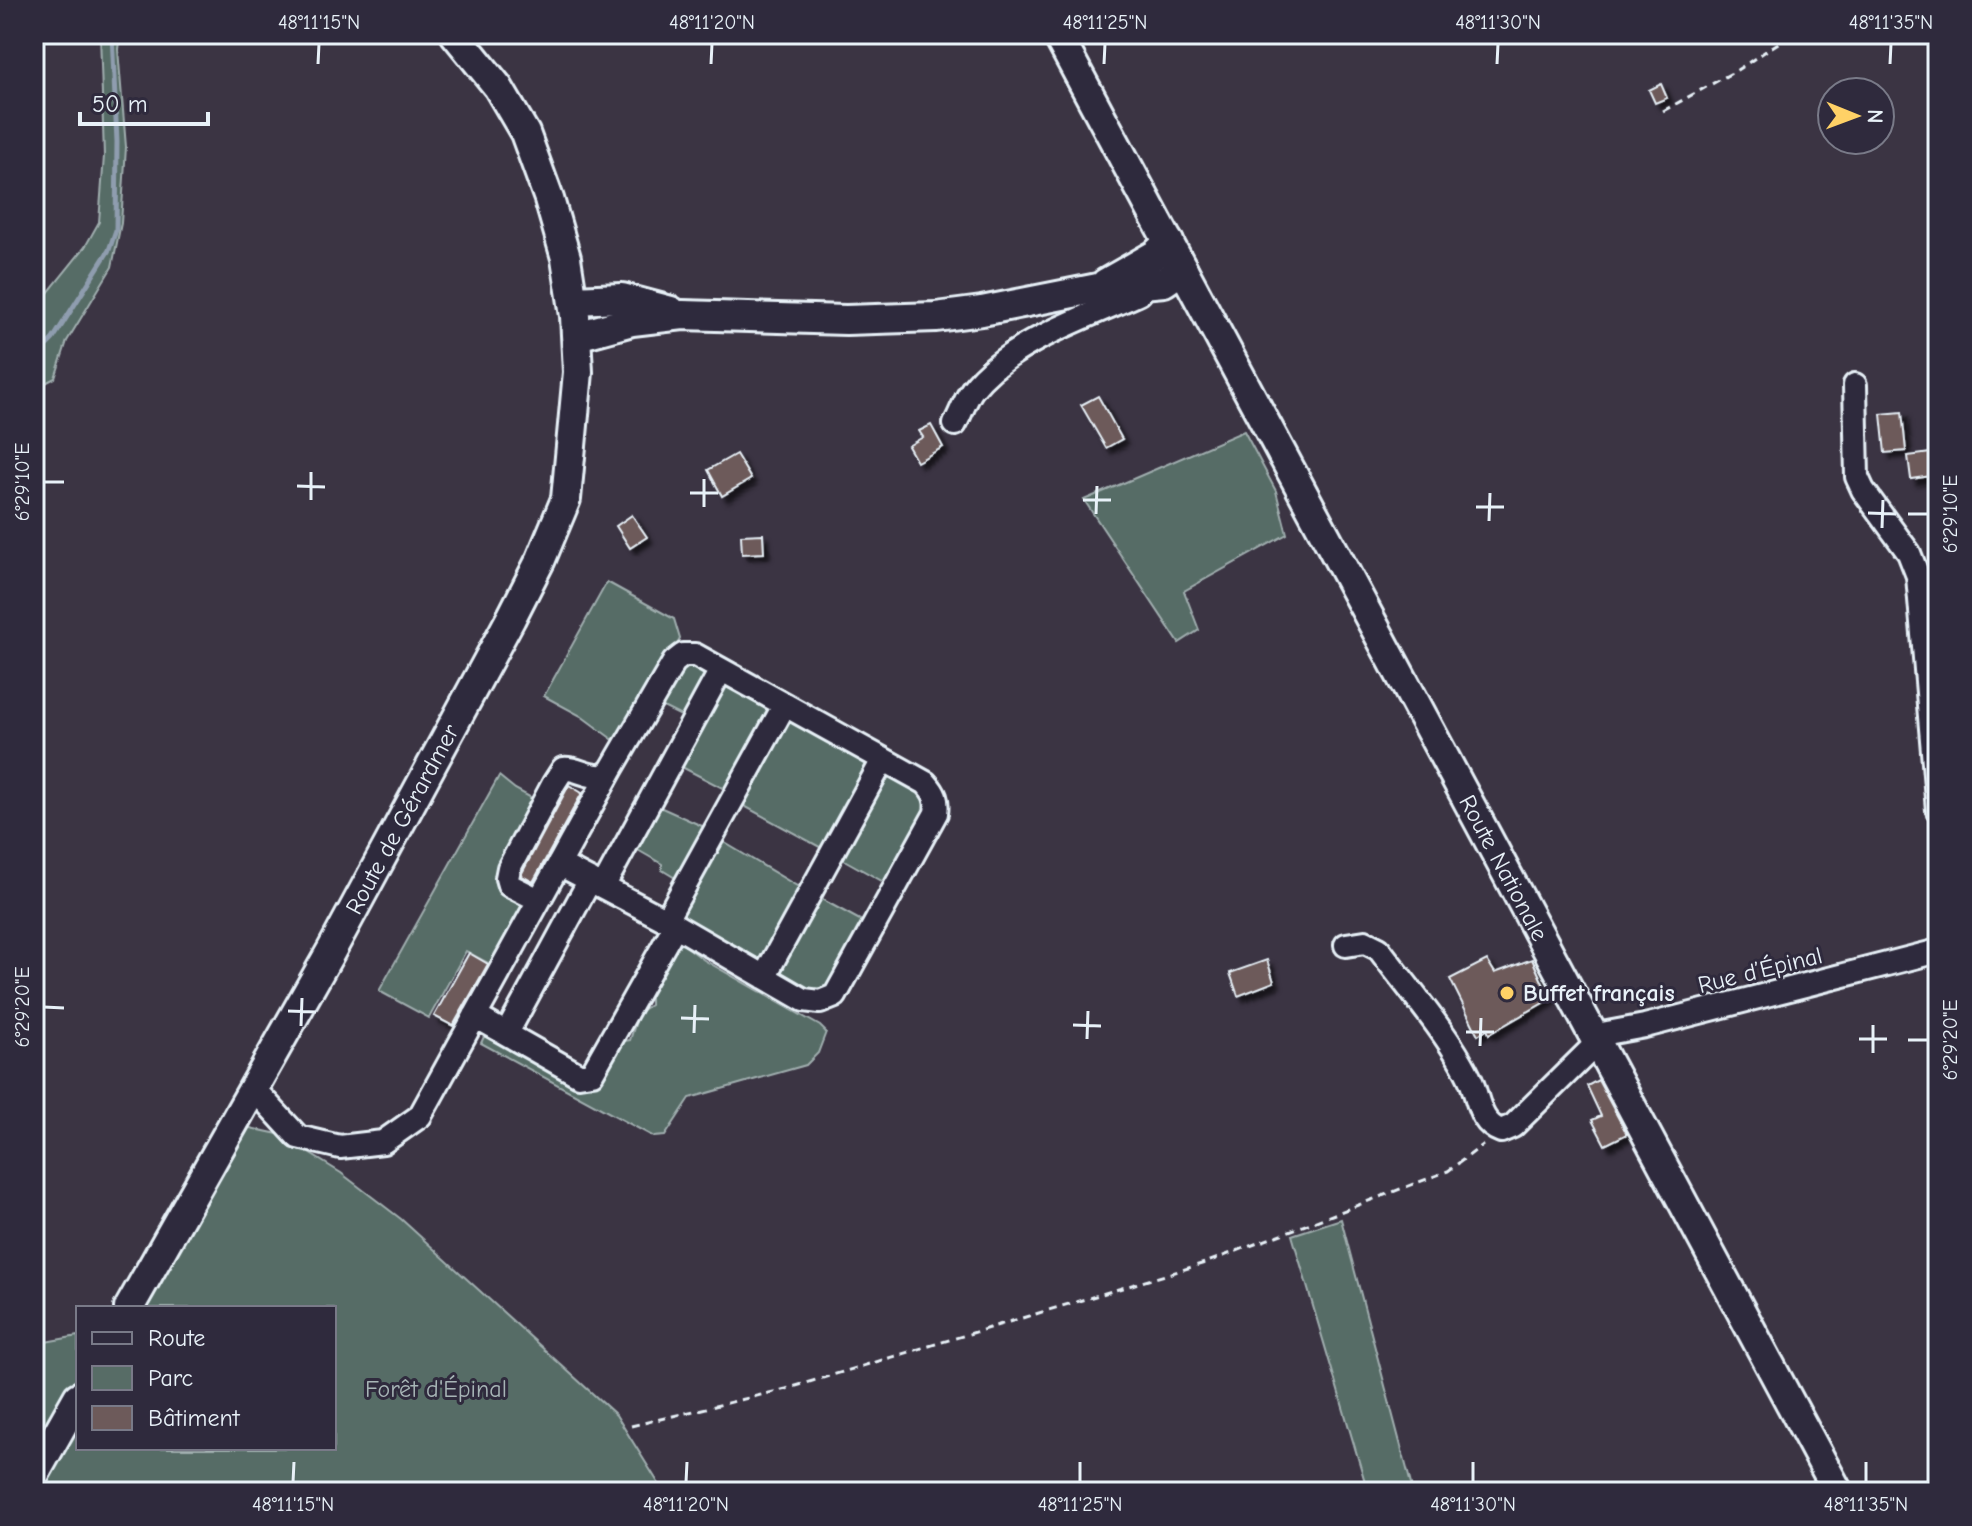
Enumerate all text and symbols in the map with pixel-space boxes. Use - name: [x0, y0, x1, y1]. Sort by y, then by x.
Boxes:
- text: 48°11'15"N: [278, 11, 360, 34]
- text: 48°11'20"N: [669, 11, 755, 34]
- text: 48°11'25"N: [1063, 11, 1147, 34]
- text: 48°11'30"N: [1455, 11, 1541, 34]
- text: 48°11'35"N: [1849, 11, 1933, 34]
- scale bar: [80, 76, 208, 126]
- north arrow: [1816, 76, 1896, 156]
- text: 50 m: [92, 90, 148, 118]
- text: N: [1862, 109, 1888, 124]
- text: 6°29'10"E: [11, 443, 34, 521]
- text: 6°29'10"E: [1939, 475, 1962, 553]
- street label: Route de Gérardmer: [340, 719, 465, 919]
- street label: Route Nationale: [1453, 790, 1554, 946]
- street label: Rue d’Épinal: [1695, 941, 1825, 999]
- text: 6°29'20"E: [11, 967, 34, 1047]
- place label: Buffet français: [1523, 979, 1675, 1007]
- marker: Buffet français: [1498, 984, 1516, 1002]
- text: 6°29'20"E: [1939, 1000, 1962, 1080]
- legend: [76, 1306, 336, 1450]
- text: Route: [148, 1324, 205, 1352]
- text: Parc: [148, 1364, 193, 1392]
- park label: Forêt d'Épinal: [365, 1375, 507, 1403]
- text: Bâtiment: [148, 1404, 241, 1432]
- text: 48°11'15"N: [252, 1493, 334, 1516]
- text: 48°11'20"N: [643, 1493, 729, 1516]
- text: 48°11'25"N: [1038, 1493, 1122, 1516]
- text: 48°11'30"N: [1430, 1493, 1516, 1516]
- text: 48°11'35"N: [1824, 1493, 1908, 1516]

